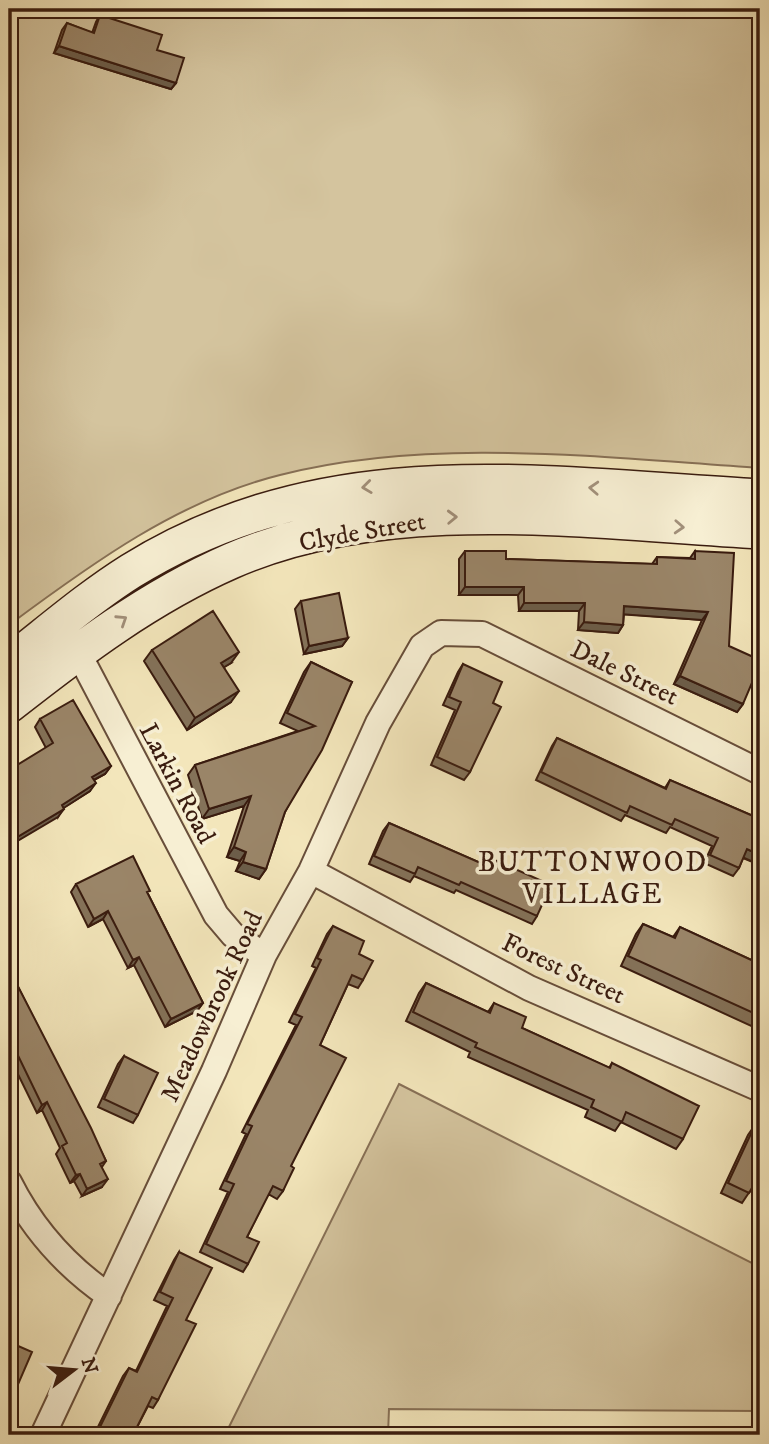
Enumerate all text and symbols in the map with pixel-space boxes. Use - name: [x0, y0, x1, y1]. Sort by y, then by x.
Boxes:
- one-way arrow: [361, 480, 373, 495]
- one-way arrow: [588, 481, 599, 496]
- street label: Clyde Street: [296, 505, 428, 560]
- one-way arrow: [447, 509, 457, 525]
- one-way arrow: [674, 519, 685, 534]
- one-way arrow: [115, 616, 128, 629]
- street label: Dale Street: [565, 633, 684, 714]
- street label: Larkin Road: [131, 718, 222, 850]
- district label: BUTTONWOOD VILLAGE: [478, 845, 708, 912]
- street label: Meadowbrook Road: [154, 906, 271, 1107]
- street label: Forest Street: [497, 926, 630, 1012]
- north arrow: [38, 1336, 108, 1406]
- text: N: [76, 1355, 102, 1377]

